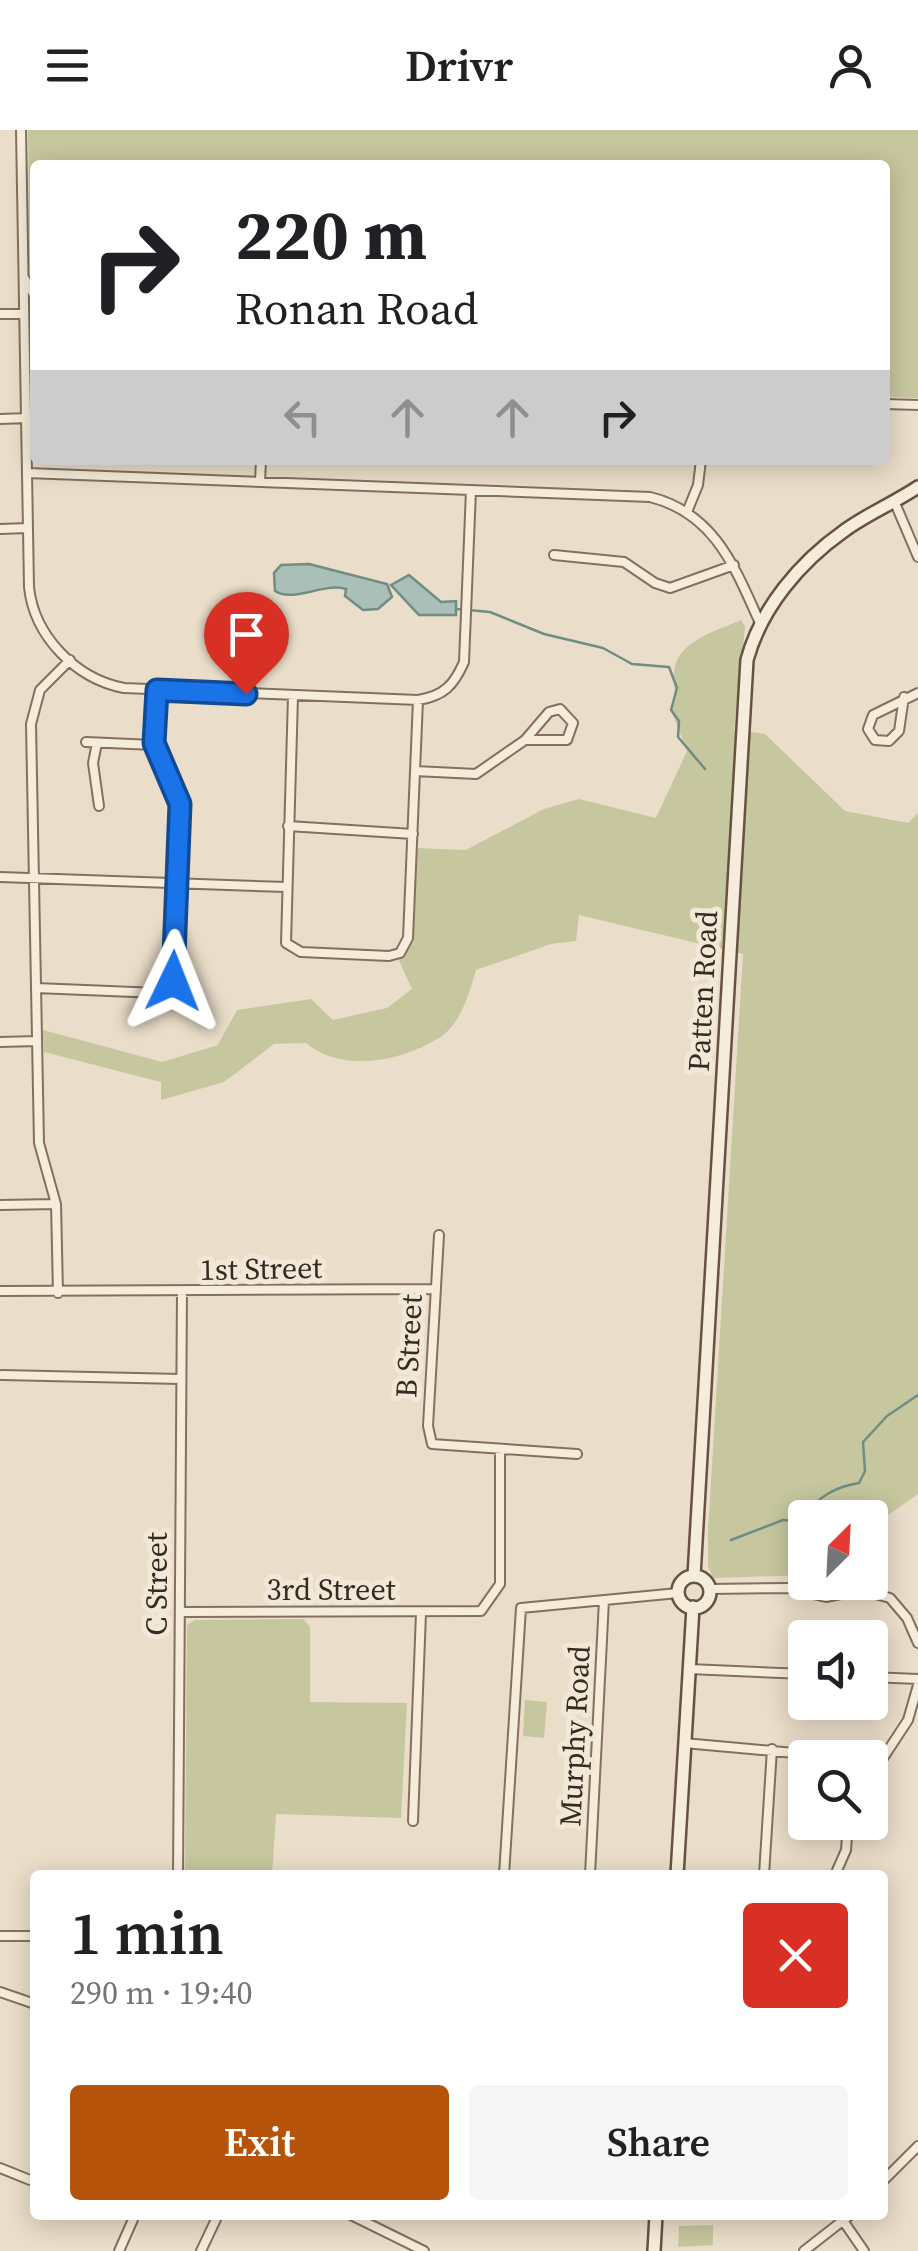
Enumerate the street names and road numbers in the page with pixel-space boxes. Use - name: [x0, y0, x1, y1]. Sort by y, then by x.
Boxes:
- street label: Patten Road: [678, 909, 727, 1073]
- street label: 1st Street: [199, 1247, 323, 1290]
- street label: B Street: [385, 1293, 432, 1399]
- street label: C Street: [136, 1532, 177, 1636]
- street label: 3rd Street: [267, 1569, 396, 1610]
- street label: Murphy Road: [549, 1644, 600, 1828]

